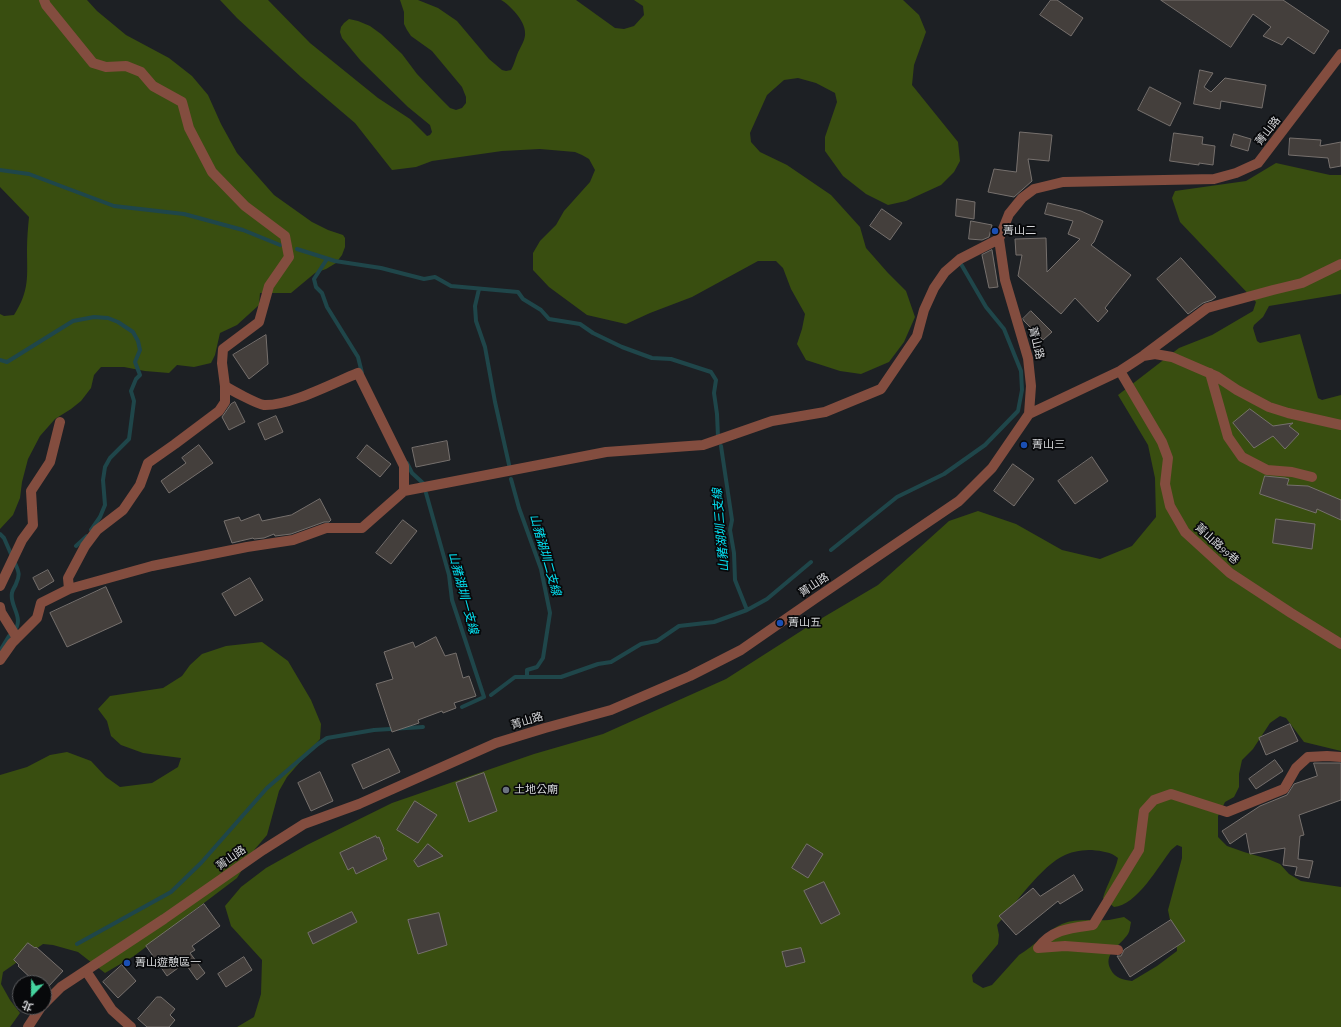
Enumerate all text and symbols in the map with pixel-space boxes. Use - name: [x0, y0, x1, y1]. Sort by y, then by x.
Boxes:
- street label: 菁山路: [1253, 114, 1283, 148]
- place label: 菁山二: [1003, 224, 1036, 238]
- marker: 菁山二: [990, 226, 1000, 236]
- street label: 菁山路: [1026, 325, 1046, 361]
- place label: 菁山三: [1032, 438, 1065, 452]
- marker: 菁山三: [1019, 440, 1029, 450]
- water label: 山豬湖圳三支線: [710, 488, 732, 572]
- water label: 山豬湖圳二支線: [527, 513, 563, 597]
- street label: 菁山路99巷: [1192, 521, 1242, 567]
- water label: 山豬湖圳一支線: [445, 551, 481, 635]
- street label: 菁山路: [797, 570, 831, 600]
- place label: 菁山五: [788, 616, 821, 630]
- marker: 菁山五: [775, 618, 785, 628]
- street label: 菁山路: [509, 710, 545, 732]
- place label: 土地公廟: [514, 783, 558, 797]
- marker: 土地公廟: [501, 785, 511, 795]
- street label: 菁山路: [214, 843, 248, 873]
- place label: 菁山遊憩區一: [135, 956, 201, 970]
- marker: 菁山遊憩區一: [122, 958, 132, 968]
- north arrow: [12, 975, 52, 1015]
- text: 北: [21, 999, 35, 1013]

